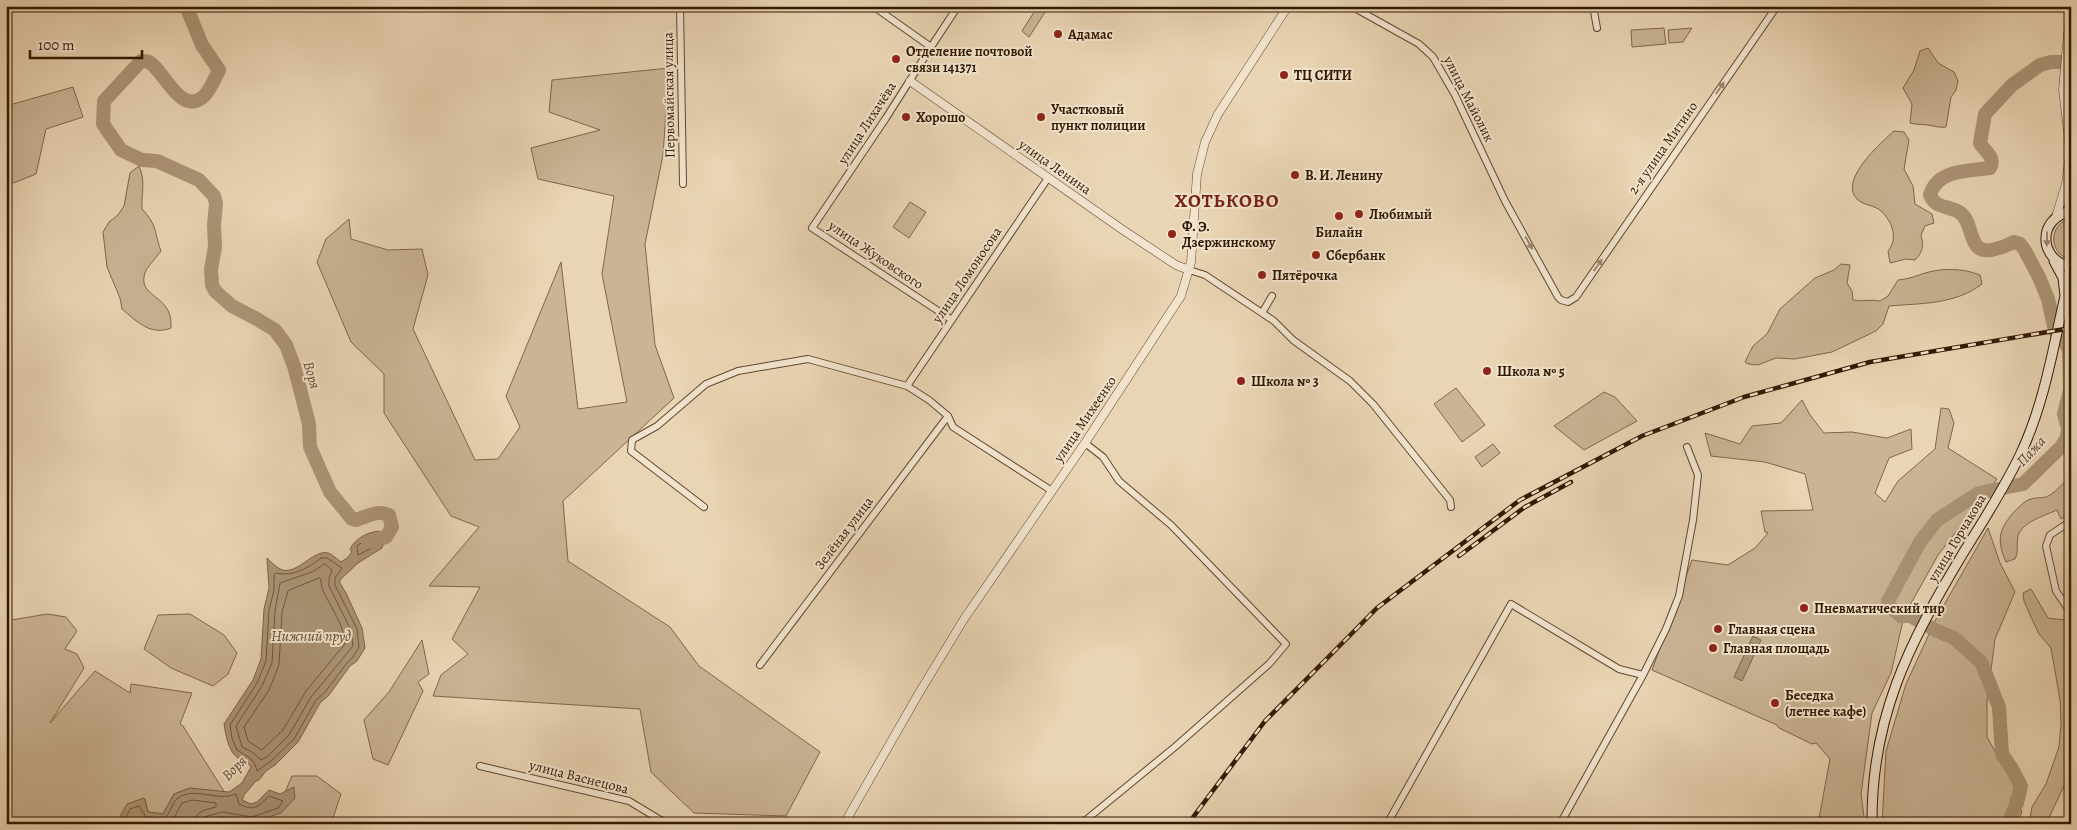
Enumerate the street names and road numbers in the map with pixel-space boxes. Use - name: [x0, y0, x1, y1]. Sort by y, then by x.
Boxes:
- street label: Первомайская улица: [658, 31, 680, 158]
- street label: улица Майолик: [1439, 52, 1499, 145]
- street label: улица Лихачёва: [833, 78, 901, 169]
- street label: 2-я улица Митино: [1624, 98, 1702, 198]
- street label: улица Ленина: [1014, 134, 1096, 199]
- street label: улица Жуковского: [824, 216, 927, 294]
- street label: улица Ломоносова: [927, 223, 1007, 328]
- street label: улица Михеенко: [1049, 372, 1121, 467]
- street label: улица Горчакова: [1923, 490, 1991, 586]
- street label: Зелёная улица: [810, 492, 878, 573]
- street label: улица Васнецова: [526, 755, 631, 799]

